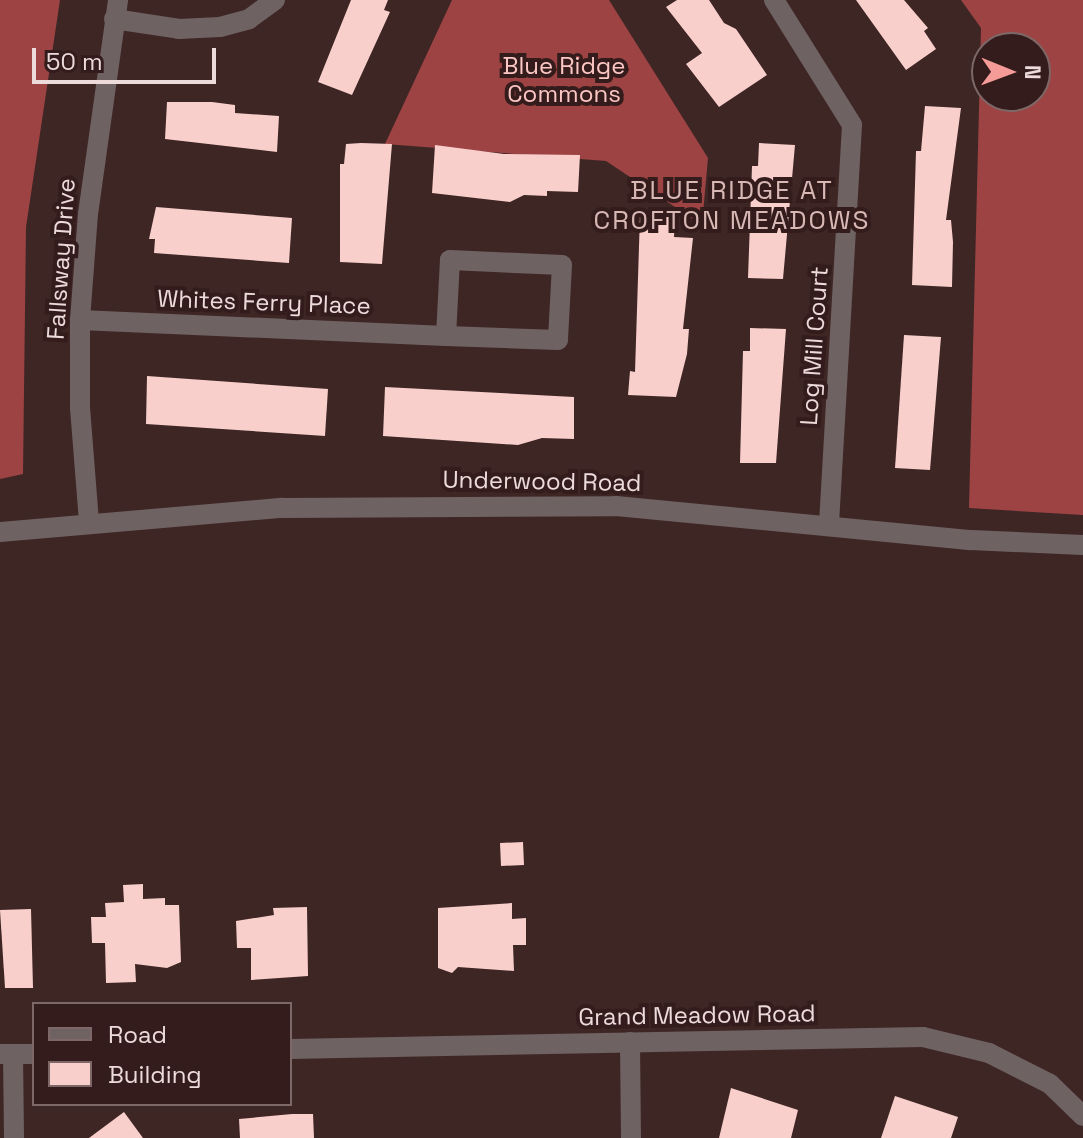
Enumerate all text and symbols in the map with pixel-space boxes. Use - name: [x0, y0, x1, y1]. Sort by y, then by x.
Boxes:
- scale bar: [36, 32, 220, 82]
- north arrow: [971, 32, 1051, 112]
- text: 50 m: [46, 46, 103, 77]
- park label: Blue Ridge Commons: [503, 52, 625, 108]
- text: N: [1019, 65, 1047, 80]
- district label: BLUE RIDGE AT CROFTON MEADOWS: [594, 175, 870, 236]
- street label: Fallsway Drive: [41, 177, 81, 341]
- street label: Log Mill Court: [794, 266, 834, 426]
- street label: Whites Ferry Place: [157, 284, 371, 320]
- street label: Underwood Road: [442, 465, 642, 497]
- street label: Grand Meadow Road: [578, 999, 816, 1031]
- legend: [32, 1002, 292, 1106]
- text: Road: [108, 1019, 167, 1050]
- text: Building: [108, 1059, 202, 1090]

